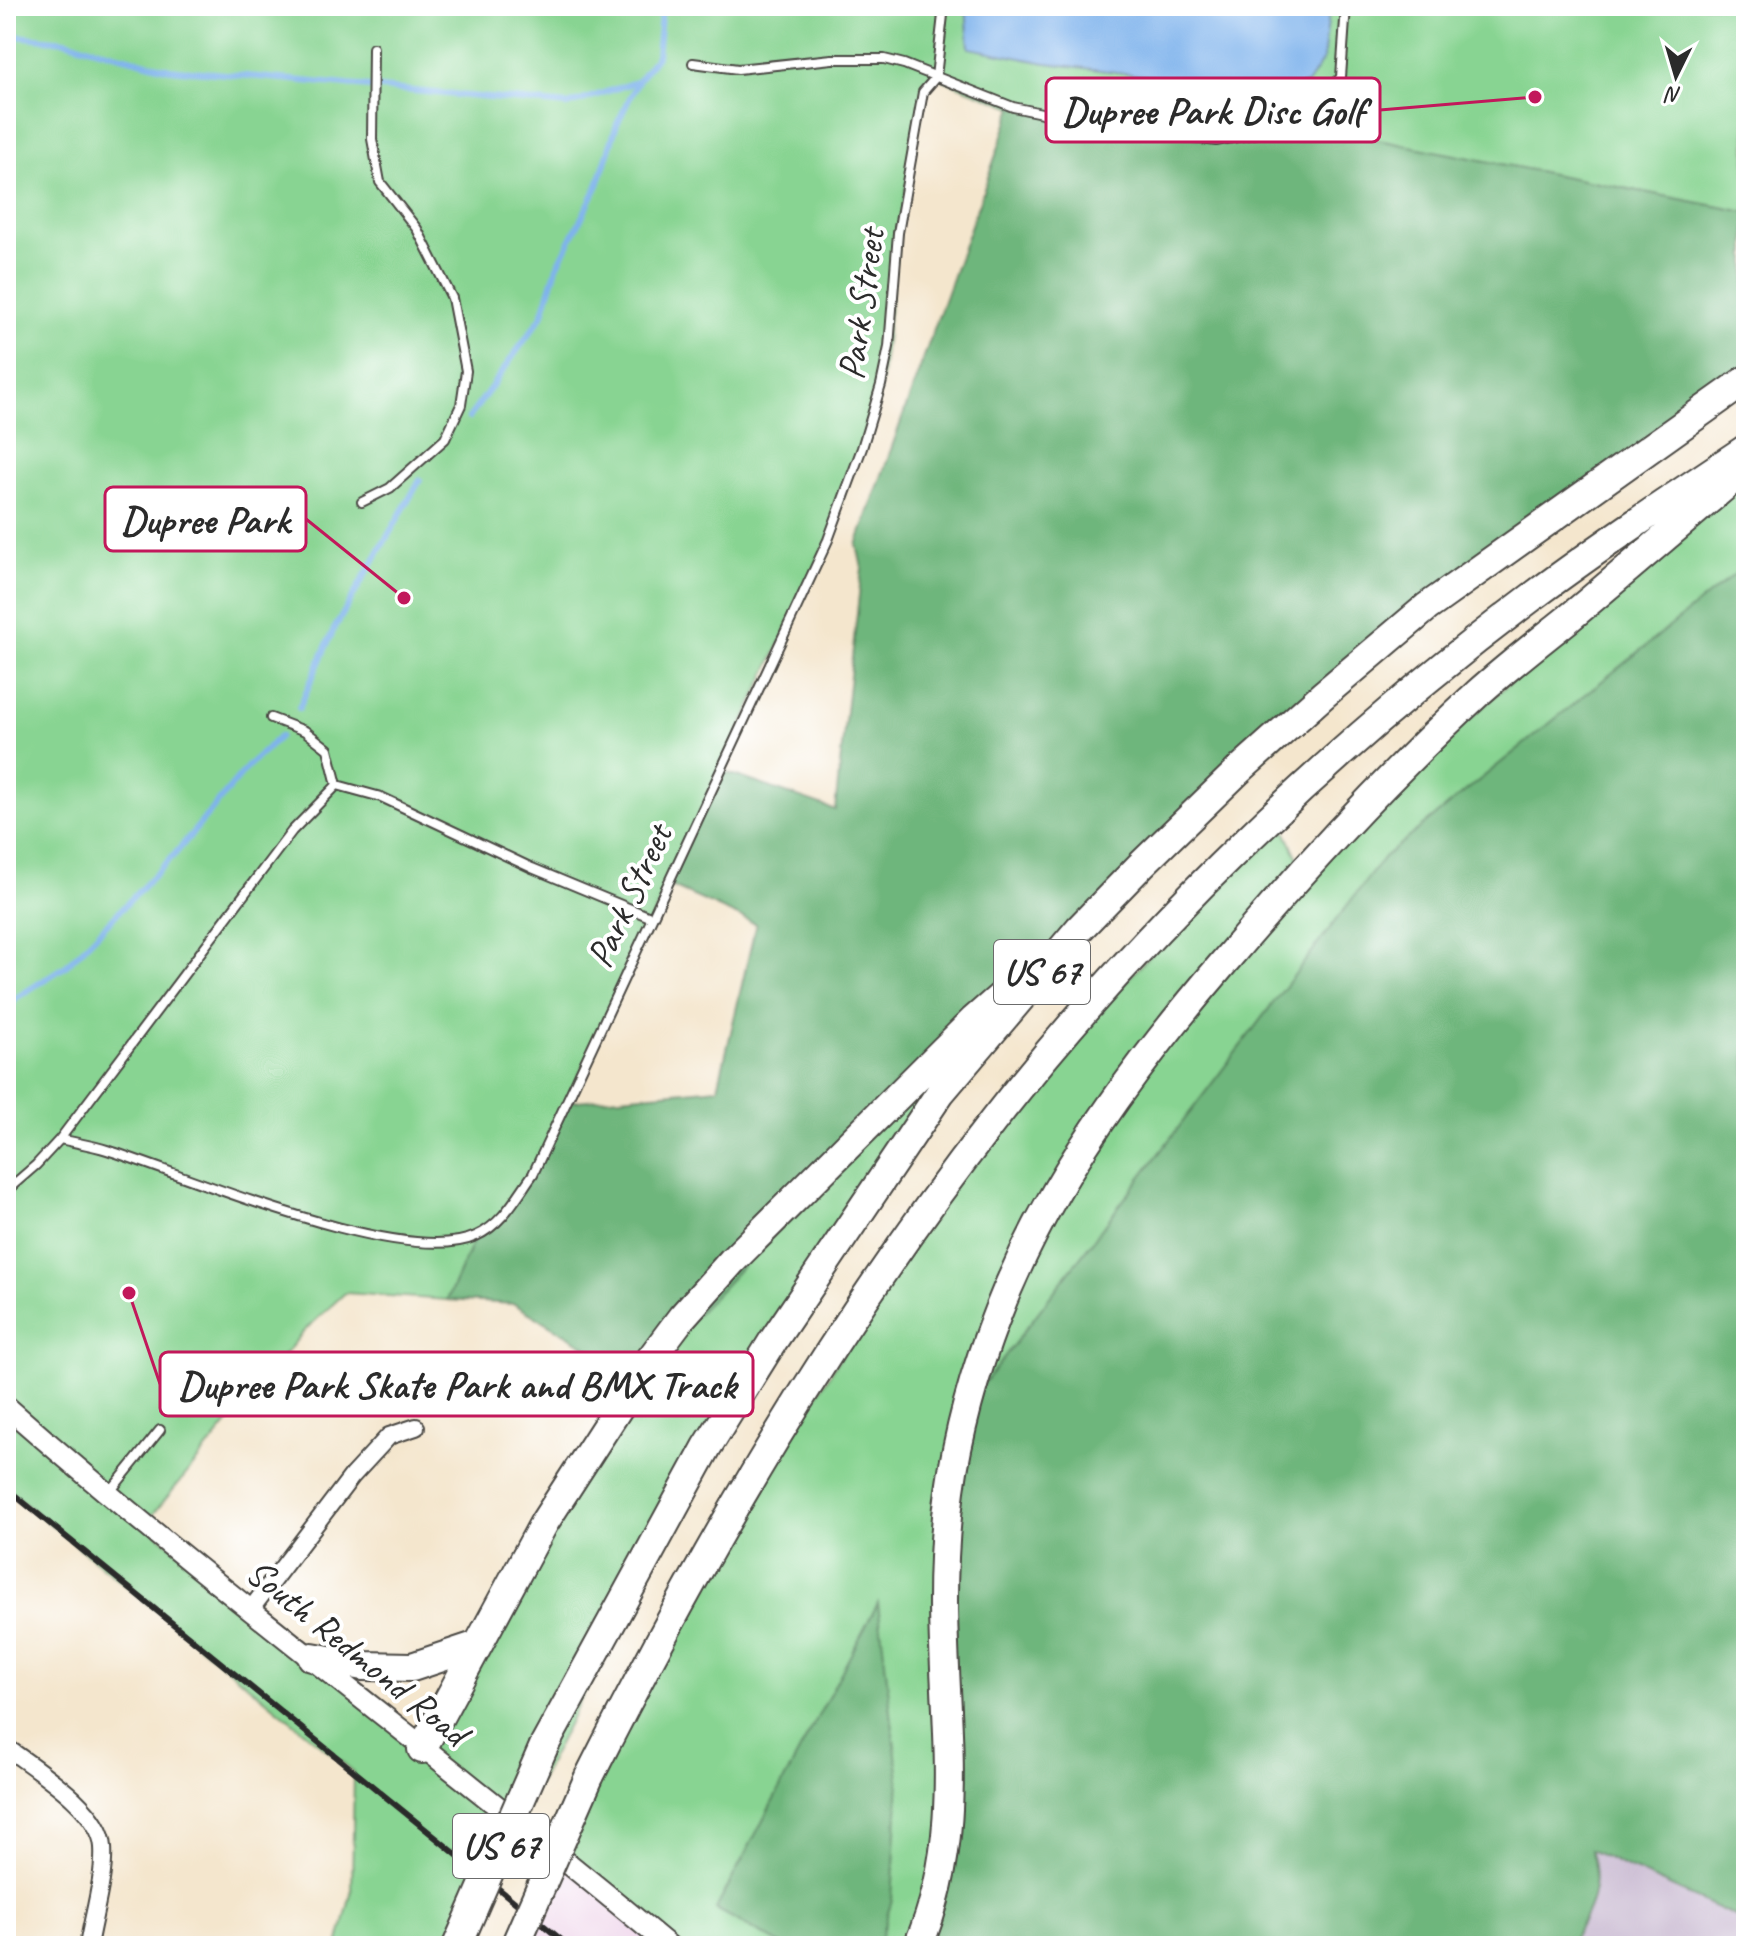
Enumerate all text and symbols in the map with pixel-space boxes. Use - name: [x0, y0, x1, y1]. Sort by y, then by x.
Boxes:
- north arrow: [1636, 36, 1716, 116]
- callout: Dupree Park Disc Golf: [1046, 78, 1380, 142]
- text: N: [1663, 80, 1682, 109]
- text: Dupree Park Disc Golf: [1062, 86, 1373, 136]
- street label: Park Street: [827, 222, 895, 382]
- callout: Dupree Park: [105, 487, 306, 551]
- text: Dupree Park: [121, 495, 293, 545]
- street label: Park Street: [576, 814, 684, 975]
- road number: US 67: [994, 940, 1090, 1004]
- callout: Dupree Park Skate Park and BMX Track: [160, 1352, 753, 1416]
- text: Dupree Park Skate Park and BMX Track: [178, 1360, 739, 1410]
- street label: South Redmond Road: [237, 1548, 482, 1759]
- road number: US 67: [453, 1814, 549, 1878]

